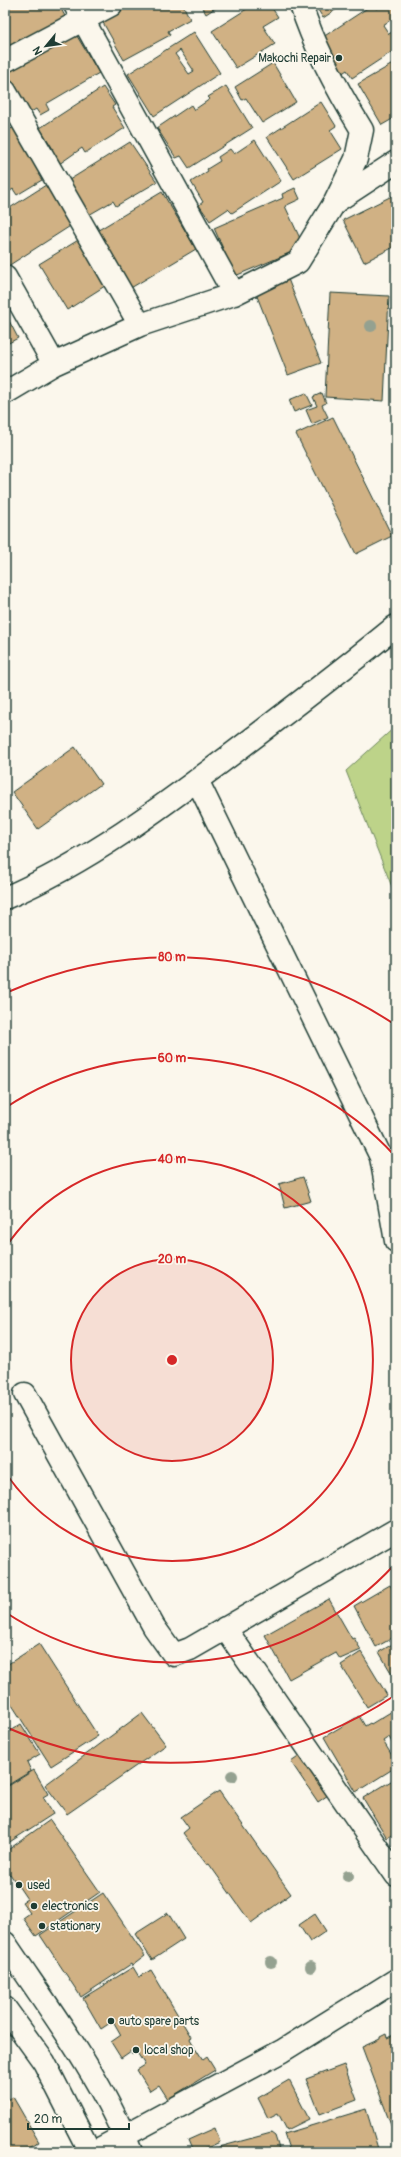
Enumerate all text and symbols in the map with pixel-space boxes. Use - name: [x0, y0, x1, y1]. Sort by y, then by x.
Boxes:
- north arrow: [26, 26, 66, 66]
- text: N: [30, 44, 45, 57]
- place label: Makochi Repair: [258, 51, 332, 66]
- marker: Makochi Repair: [334, 53, 344, 63]
- text: 80 m: [158, 950, 186, 965]
- text: 60 m: [158, 1051, 187, 1066]
- text: 40 m: [157, 1152, 187, 1167]
- text: 20 m: [158, 1252, 186, 1267]
- centre of rings: [165, 1353, 179, 1367]
- place label: used: [27, 1878, 50, 1893]
- marker: used: [14, 1880, 24, 1890]
- place label: electronics: [42, 1899, 99, 1914]
- marker: electronics: [29, 1901, 39, 1911]
- place label: stationary: [50, 1919, 101, 1934]
- marker: stationary: [37, 1921, 47, 1931]
- place label: auto spare parts: [119, 2014, 200, 2029]
- marker: auto spare parts: [106, 2016, 116, 2026]
- place label: local shop: [144, 2043, 194, 2058]
- marker: local shop: [131, 2045, 141, 2055]
- scale bar: [28, 2105, 129, 2131]
- text: 20 m: [34, 2112, 63, 2127]

